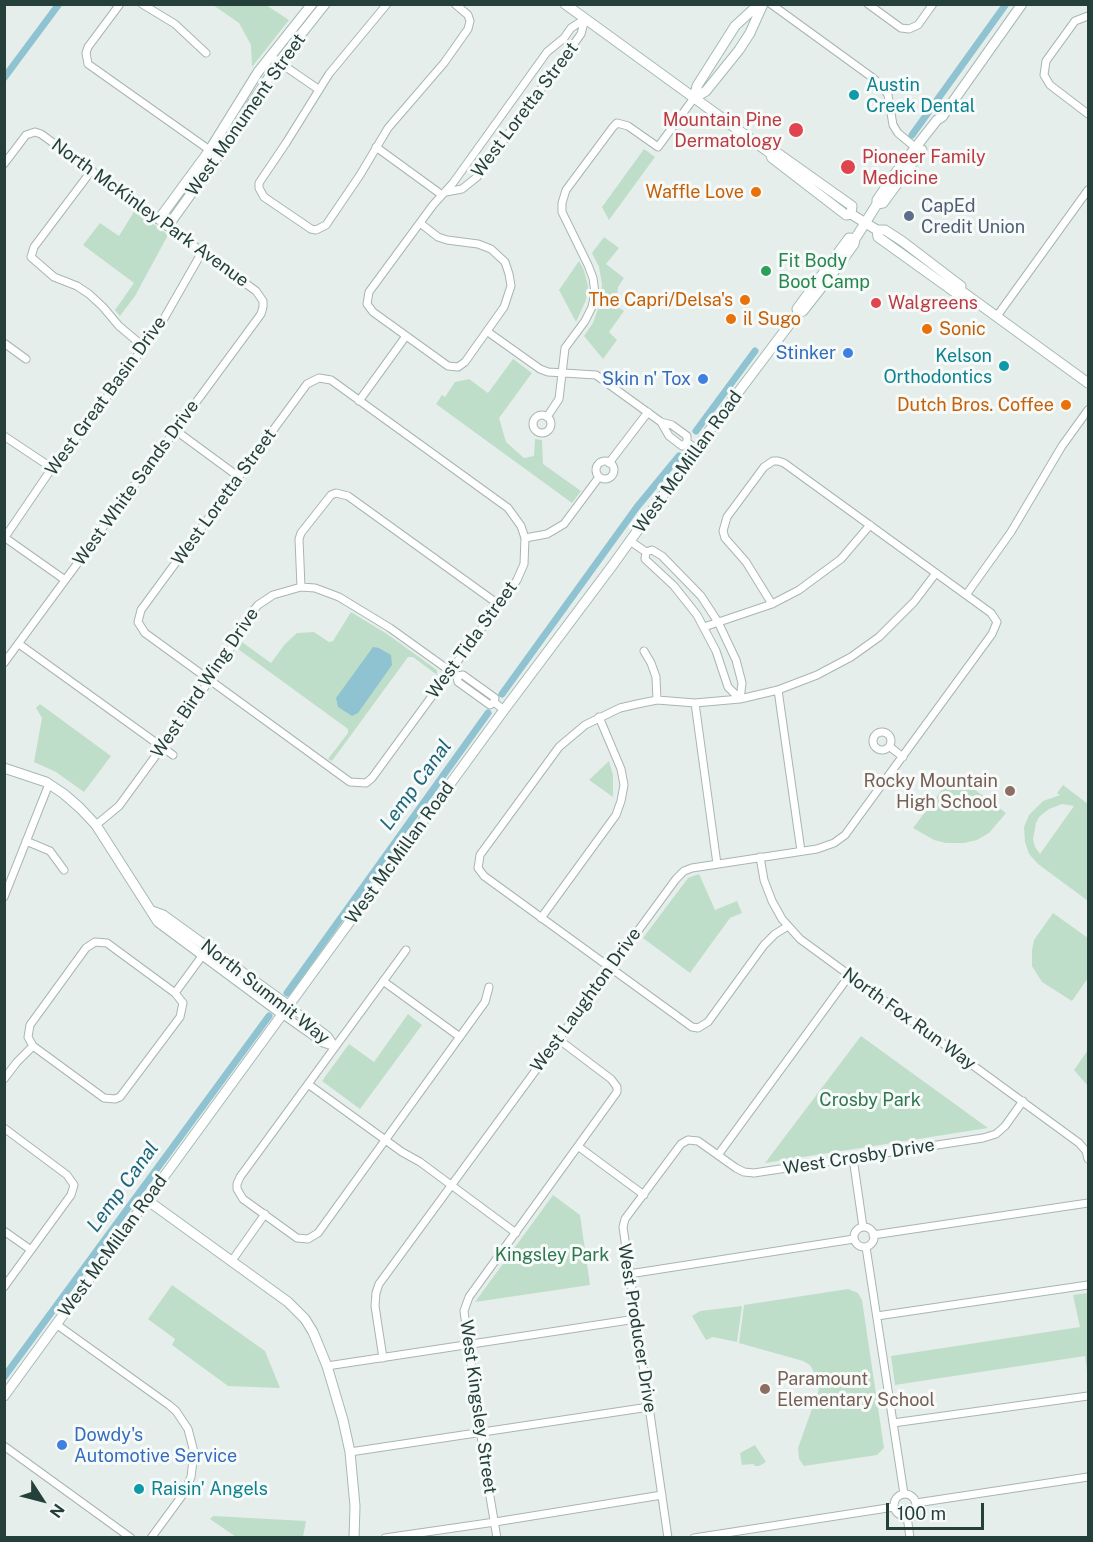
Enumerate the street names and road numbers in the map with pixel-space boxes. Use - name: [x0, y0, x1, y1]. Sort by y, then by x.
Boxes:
- street label: West Monument Street: [182, 30, 310, 200]
- street label: West Loretta Street: [467, 38, 583, 182]
- street label: North McKinley Park Avenue: [47, 134, 253, 292]
- street label: West Great Basin Drive: [41, 312, 171, 480]
- street label: West McMillan Road: [629, 387, 747, 537]
- street label: West White Sands Drive: [69, 396, 203, 570]
- street label: West Loretta Street: [167, 424, 281, 570]
- street label: West Tida Street: [422, 577, 522, 703]
- street label: West Bird Wing Drive: [147, 604, 263, 762]
- street label: West McMillan Road: [341, 778, 459, 928]
- street label: West Laughton Drive: [526, 924, 646, 1076]
- street label: North Summit Way: [196, 935, 334, 1049]
- street label: North Fox Run Way: [838, 963, 980, 1075]
- street label: West Crosby Drive: [782, 1134, 936, 1180]
- street label: West McMillan Road: [54, 1171, 172, 1321]
- street label: West Producer Drive: [613, 1242, 661, 1414]
- street label: West Kingsley Street: [455, 1319, 501, 1495]

